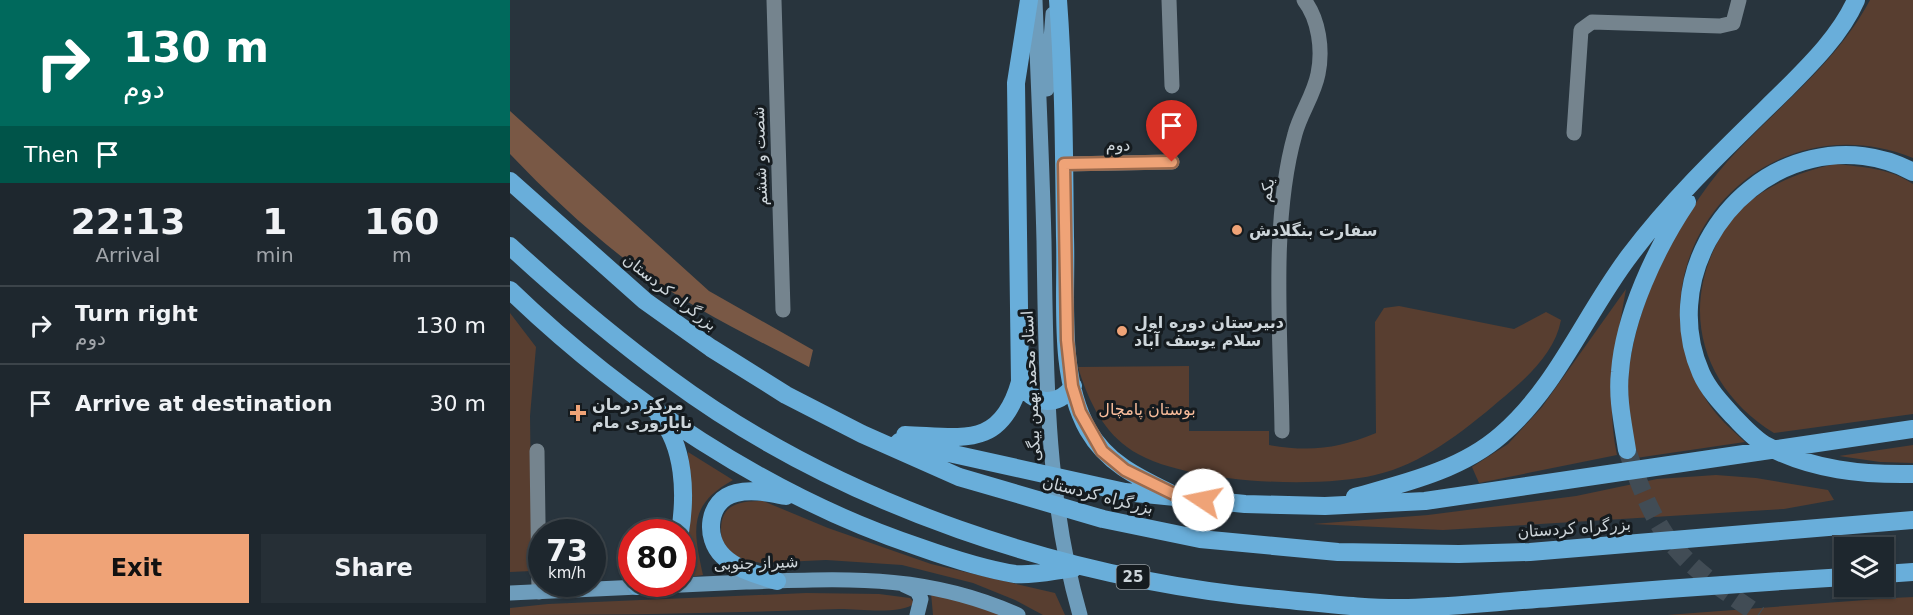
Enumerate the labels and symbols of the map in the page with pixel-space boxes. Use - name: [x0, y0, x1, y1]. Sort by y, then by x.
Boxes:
- pin: [1146, 100, 1197, 162]
- street label: شصت و ششم: [749, 106, 772, 206]
- street label: دوم: [1105, 135, 1131, 156]
- street label: یکم: [1256, 177, 1278, 203]
- place label: سفارت بنگلادش: [1249, 221, 1377, 240]
- marker: سفارت بنگلادش: [1230, 223, 1244, 237]
- street label: بزرگراه کردستان: [619, 249, 721, 335]
- street label: استاد محمد بهمن بیگی: [1018, 310, 1045, 462]
- place label: دبیرستان دوره اول سلام یوسف آباد: [1134, 313, 1284, 350]
- marker: دبیرستان دوره اول سلام یوسف آباد: [1115, 324, 1129, 338]
- place label: مرکز درمان ناباروری مام: [592, 395, 692, 432]
- park label: بوستان پامچال: [1098, 400, 1196, 420]
- marker: مرکز درمان ناباروری مام: [569, 404, 587, 422]
- position arrow: [1171, 468, 1235, 532]
- street label: بزرگراه کردستان: [1040, 472, 1156, 519]
- street label: بزرگراه کردستان: [1517, 515, 1631, 542]
- speed limit sign: 80: [618, 519, 696, 597]
- street label: شیراز جنوبی: [713, 552, 799, 575]
- road number: 25: [1116, 565, 1150, 589]

